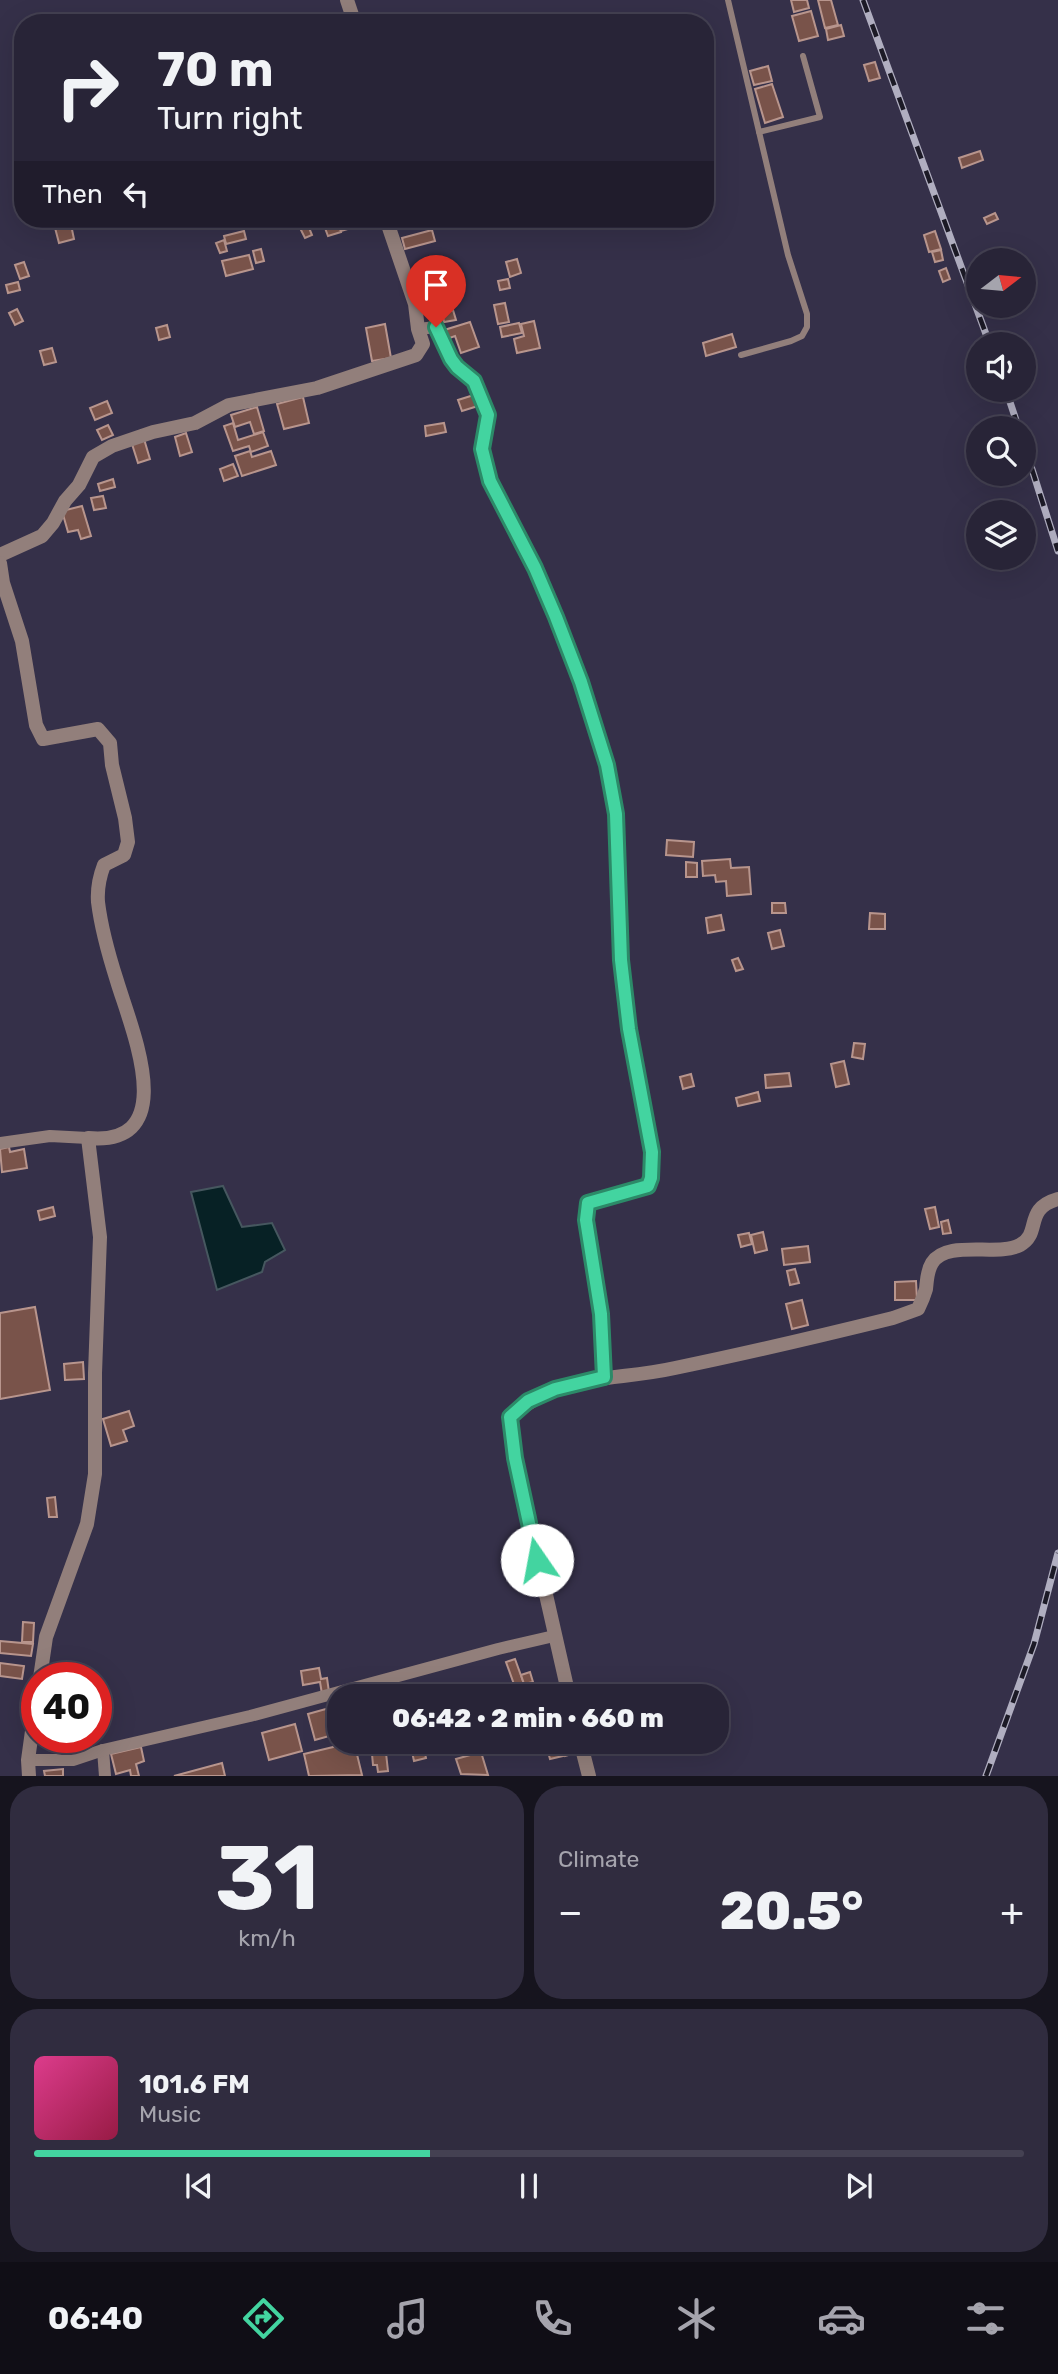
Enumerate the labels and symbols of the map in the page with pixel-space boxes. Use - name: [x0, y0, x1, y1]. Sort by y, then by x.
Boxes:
- north arrow: [966, 248, 1036, 318]
- pin: [406, 255, 466, 327]
- position arrow: [500, 1523, 574, 1597]
- speed limit sign: 40: [21, 1662, 112, 1753]

